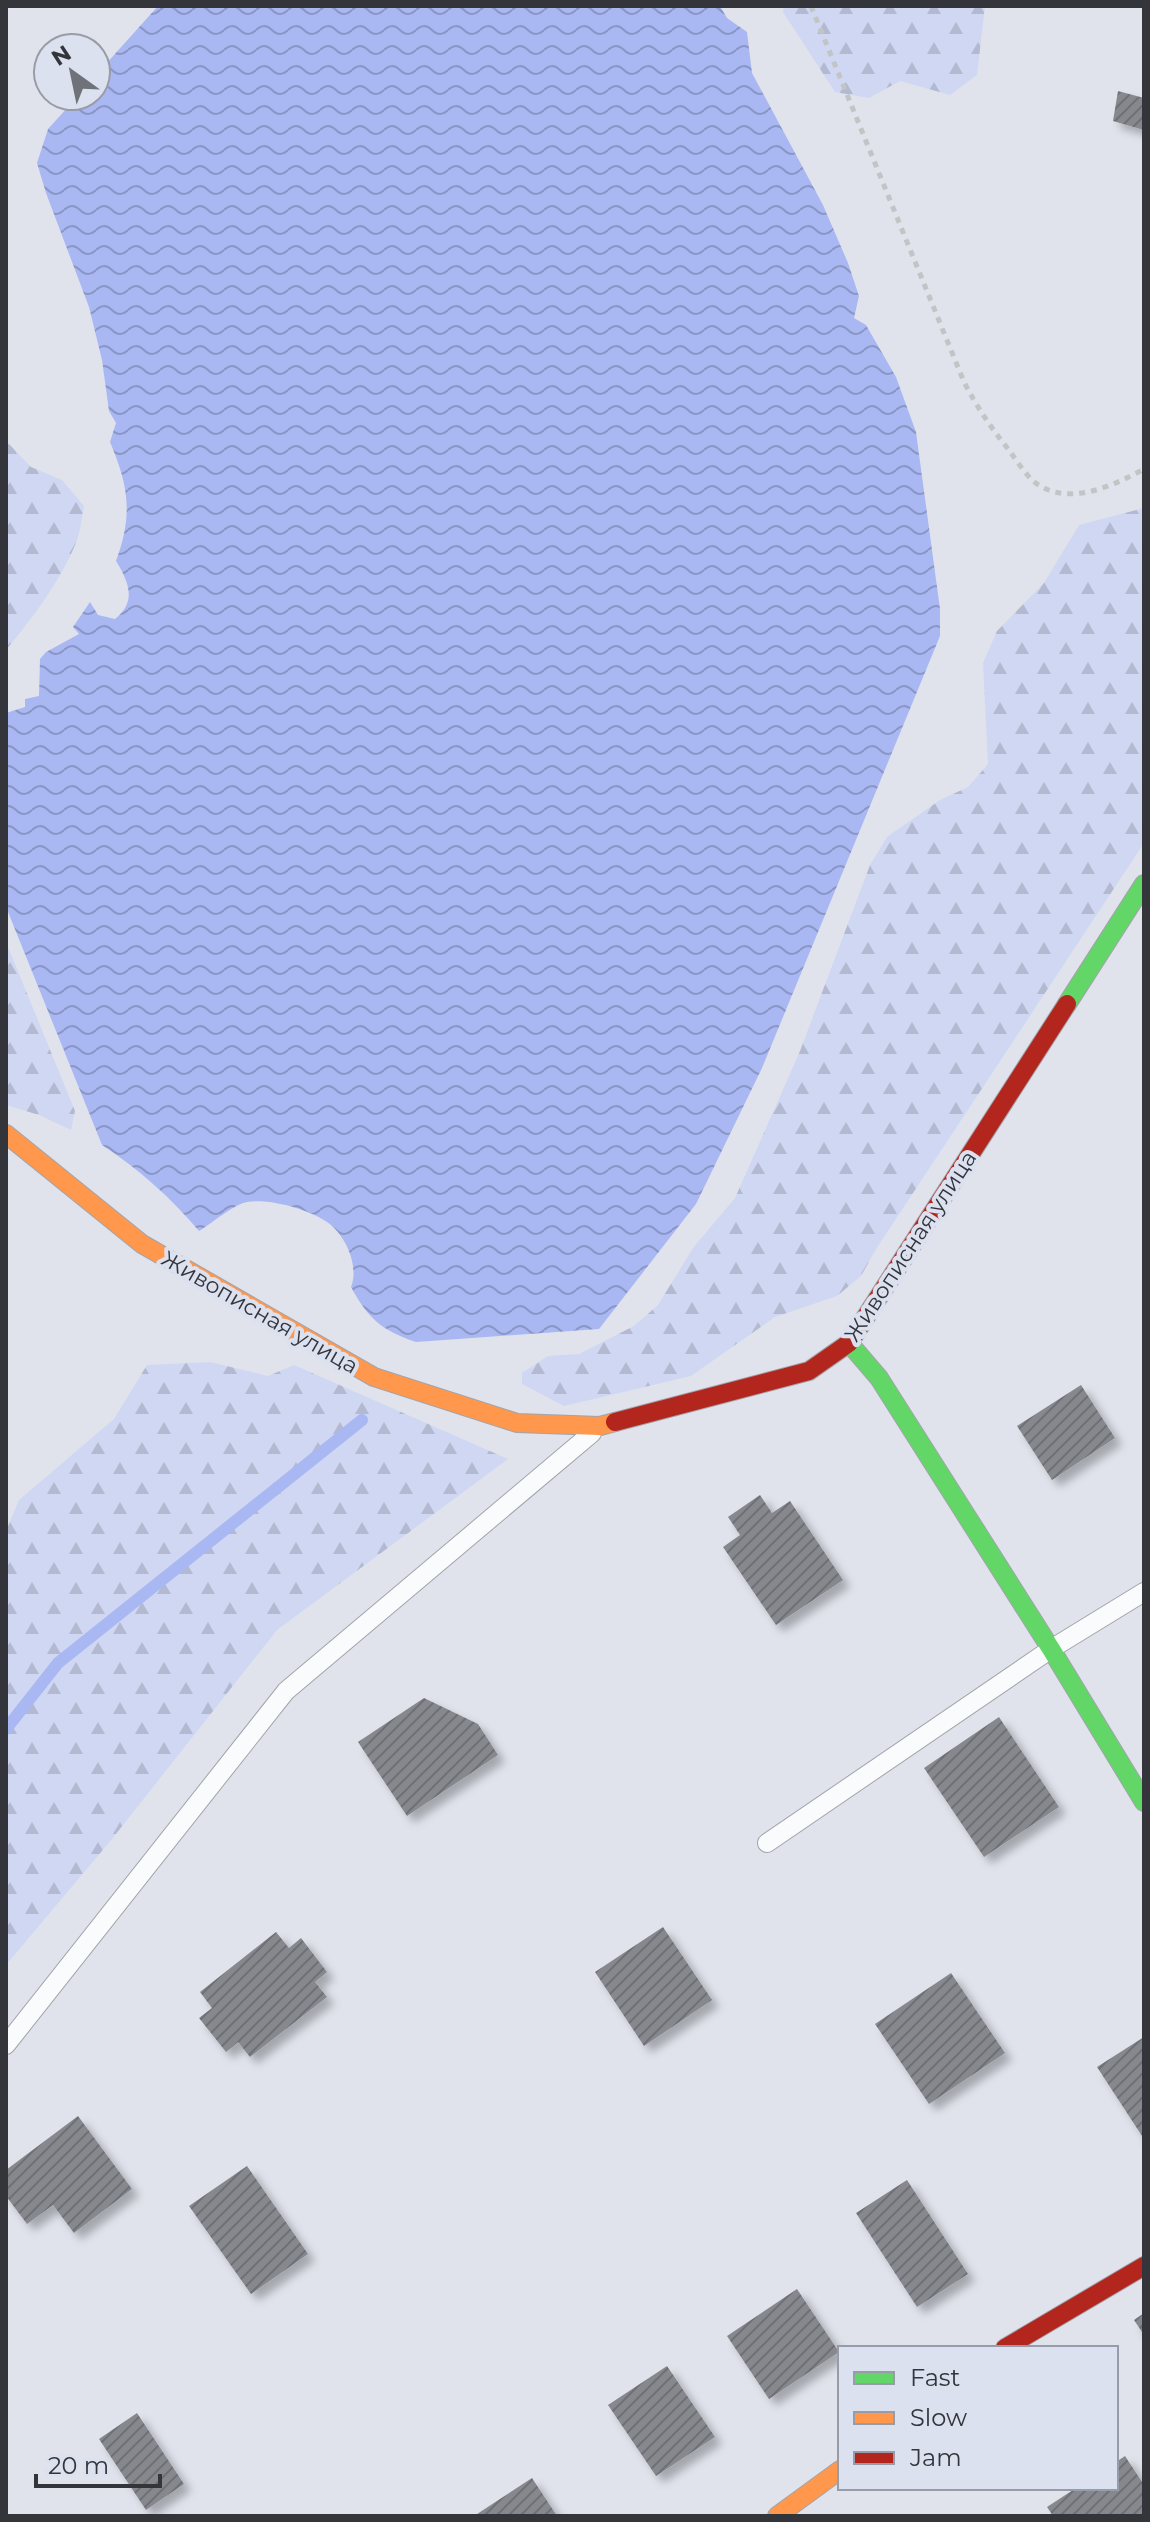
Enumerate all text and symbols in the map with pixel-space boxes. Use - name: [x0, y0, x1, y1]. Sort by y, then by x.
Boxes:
- north arrow: [32, 32, 112, 112]
- text: N: [47, 39, 76, 72]
- street label: Живописная улица: [839, 1146, 982, 1347]
- street label: Живописная улица: [157, 1245, 363, 1380]
- legend: [838, 2346, 1118, 2490]
- text: Fast: [910, 2363, 961, 2392]
- text: Slow: [910, 2403, 967, 2432]
- scale bar: [36, 2438, 160, 2488]
- text: Jam: [909, 2443, 962, 2472]
- text: 20 m: [48, 2451, 109, 2480]

